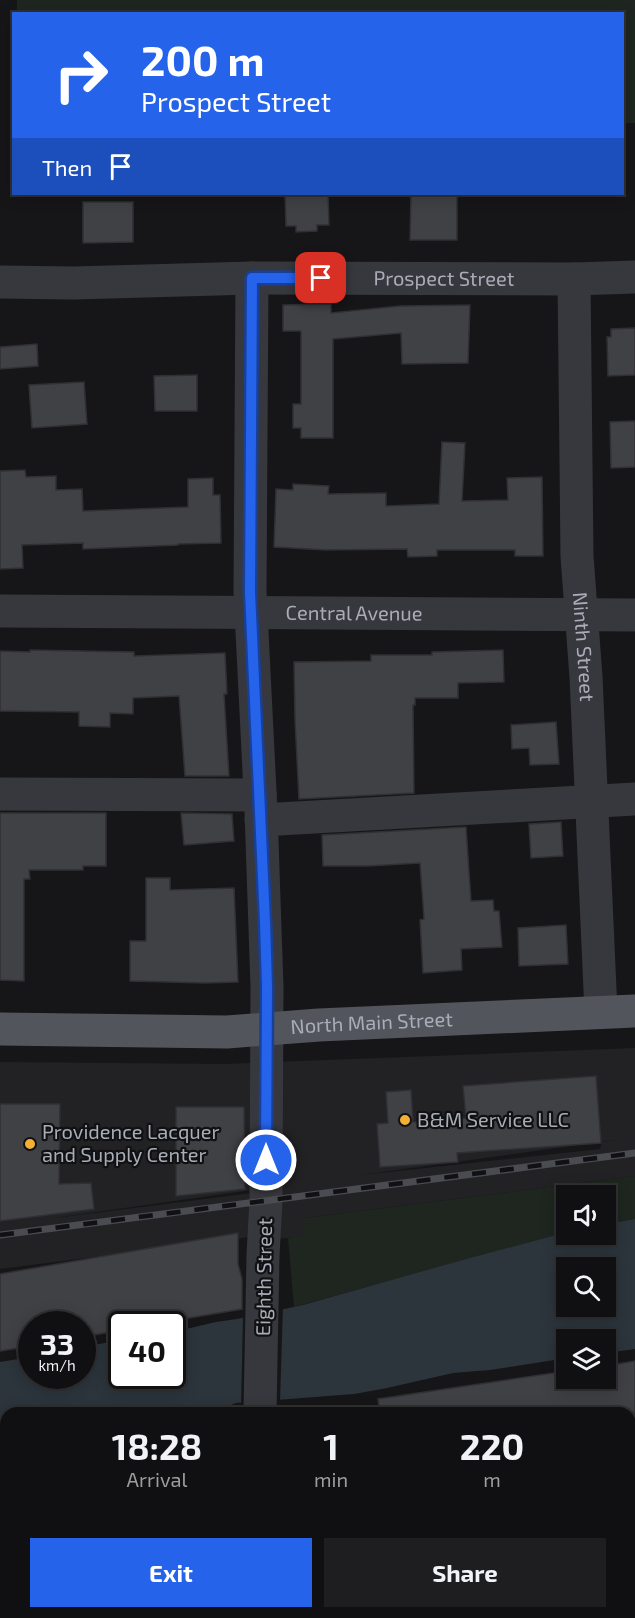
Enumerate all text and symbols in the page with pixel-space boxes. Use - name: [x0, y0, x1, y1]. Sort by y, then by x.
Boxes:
- text: 200 m: [141, 34, 264, 84]
- icon: right: [42, 36, 120, 114]
- text: Prospect Street: [141, 85, 331, 117]
- icon: arrive: [104, 150, 137, 183]
- text: Then: [42, 154, 92, 180]
- pin: [295, 252, 346, 303]
- icon: arrive: [304, 261, 337, 294]
- street label: Prospect Street: [373, 265, 515, 290]
- street label: Ninth Street: [569, 591, 600, 703]
- street label: Central Avenue: [285, 600, 423, 625]
- street label: North Main Street: [290, 1006, 454, 1038]
- place label: B&M Service LLC: [417, 1107, 569, 1131]
- marker: B&M Service LLC: [398, 1113, 412, 1127]
- place label: Providence Lacquer and Supply Center: [42, 1119, 219, 1166]
- position arrow: [234, 1128, 298, 1192]
- marker: Providence Lacquer and Supply Center: [23, 1137, 37, 1151]
- map controls: [556, 1185, 616, 1389]
- button: sound: [556, 1185, 616, 1245]
- street label: Eighth Street: [250, 1217, 276, 1336]
- button: search: [556, 1257, 616, 1317]
- speed limit sign: 40: [108, 1311, 186, 1389]
- text: 33: [40, 1325, 74, 1361]
- button: layers: [556, 1329, 616, 1389]
- text: km/h: [38, 1356, 76, 1374]
- text: 18:28: [112, 1424, 202, 1467]
- text: 1: [323, 1424, 339, 1467]
- text: 220: [460, 1424, 524, 1467]
- text: Arrival: [127, 1467, 187, 1491]
- text: min: [314, 1467, 348, 1491]
- text: m: [483, 1467, 501, 1491]
- button: Exit: [30, 1538, 312, 1607]
- button: Share: [324, 1538, 606, 1607]

